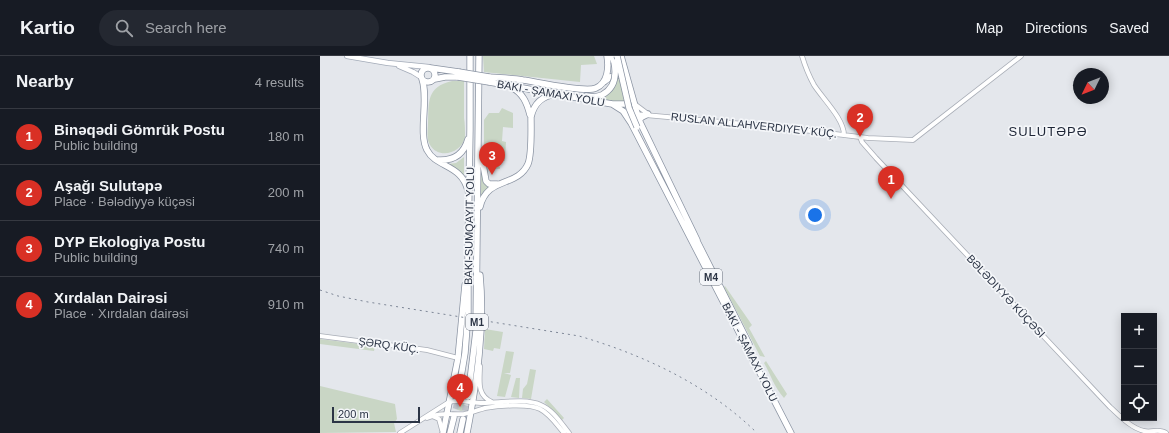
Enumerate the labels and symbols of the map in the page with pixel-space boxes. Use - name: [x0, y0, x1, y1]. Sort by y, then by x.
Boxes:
- north arrow: [1073, 68, 1109, 104]
- street label: BAKI - ŞAMAXI YOLU: [496, 78, 606, 108]
- pin: 2: [847, 104, 873, 137]
- street label: RUSLAN ALLAHVERDIYEV KÜÇ.: [670, 110, 838, 140]
- district label: SULUTƏPƏ: [1009, 124, 1087, 139]
- pin: 3: [479, 142, 505, 175]
- pin: 1: [878, 166, 904, 199]
- street label: BAKI-SUMQAYIT YOLU: [462, 167, 476, 285]
- your location: [805, 205, 825, 225]
- street label: BƏLƏDIYYƏ KÜÇƏSI: [964, 252, 1048, 340]
- road number: M4: [700, 269, 722, 285]
- street label: BAKI - ŞAMAXI YOLU: [720, 301, 780, 403]
- road number: M1: [466, 314, 488, 330]
- street label: ŞƏRQ KÜÇ.: [358, 335, 420, 355]
- pin: 4: [447, 374, 473, 407]
- scale bar: [332, 405, 420, 424]

